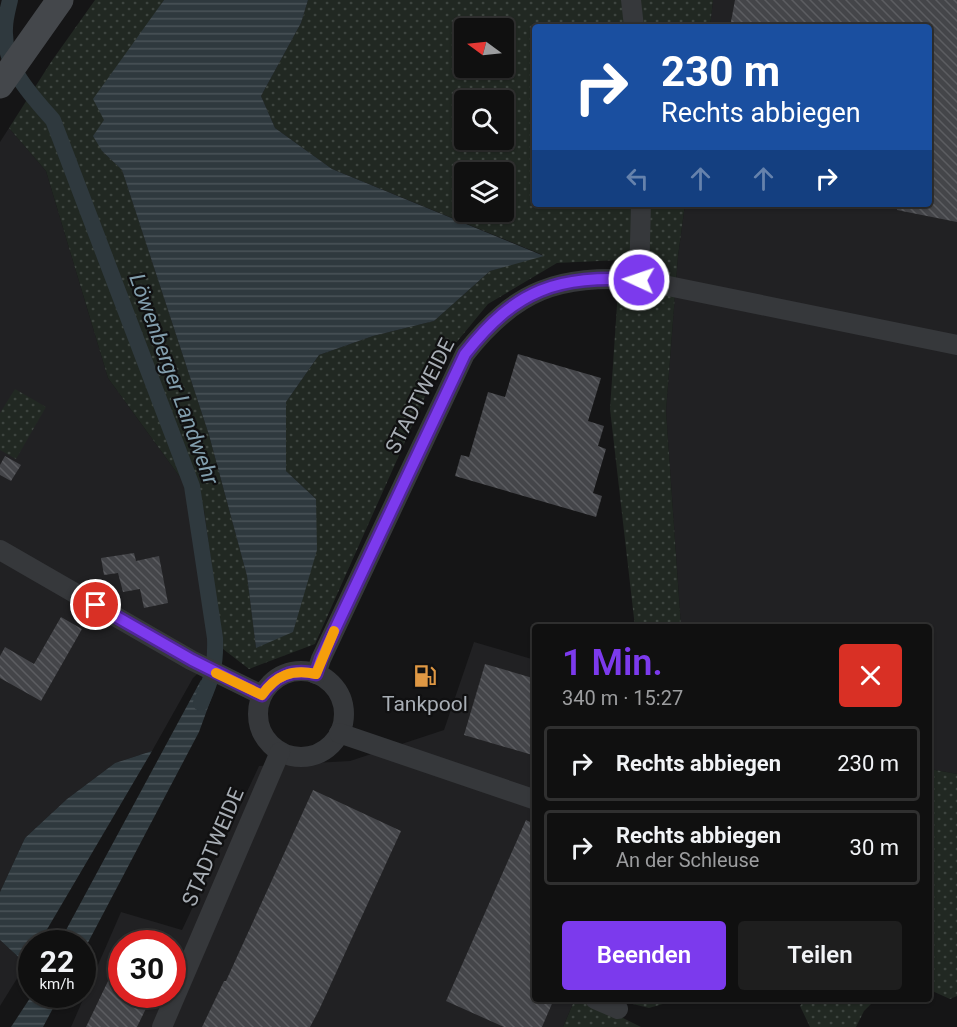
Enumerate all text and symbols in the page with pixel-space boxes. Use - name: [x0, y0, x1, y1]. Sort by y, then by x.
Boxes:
- north arrow: [454, 18, 514, 78]
- map controls: [454, 18, 514, 222]
- text: 230 m: [661, 47, 780, 96]
- icon: right: [562, 48, 640, 126]
- button: search: [454, 90, 514, 150]
- text: Rechts abbiegen: [661, 97, 861, 129]
- button: layers: [454, 162, 514, 222]
- icon: left: [621, 162, 654, 195]
- icon: ahead: [684, 162, 717, 195]
- icon: ahead: [747, 162, 780, 195]
- icon: right: [810, 162, 843, 195]
- position arrow: [607, 248, 671, 312]
- water label: Löwenberger Landwehr: [124, 270, 224, 488]
- street label: STADTWEIDE: [381, 334, 459, 458]
- pin: [70, 579, 121, 630]
- icon: arrive: [79, 588, 112, 621]
- text: 1 Min.: [562, 642, 663, 684]
- button: close: [839, 644, 902, 707]
- fuel station icon: Tankpool: [412, 663, 438, 689]
- text: 340 m · 15:27: [562, 686, 683, 710]
- place label: Tankpool: [382, 692, 468, 716]
- icon: right: [565, 747, 598, 780]
- text: Rechts abbiegen: [616, 751, 781, 776]
- text: 230 m: [837, 751, 899, 776]
- street label: STADTWEIDE: [177, 784, 249, 910]
- text: Rechts abbiegen: [616, 823, 781, 848]
- icon: right: [565, 831, 598, 864]
- text: 30 m: [850, 835, 899, 860]
- text: An der Schleuse: [616, 848, 759, 872]
- button: Beenden: [562, 921, 726, 990]
- button: Teilen: [738, 921, 902, 990]
- speed limit sign: 30: [108, 930, 186, 1008]
- text: 22: [40, 944, 74, 979]
- text: km/h: [39, 975, 75, 993]

